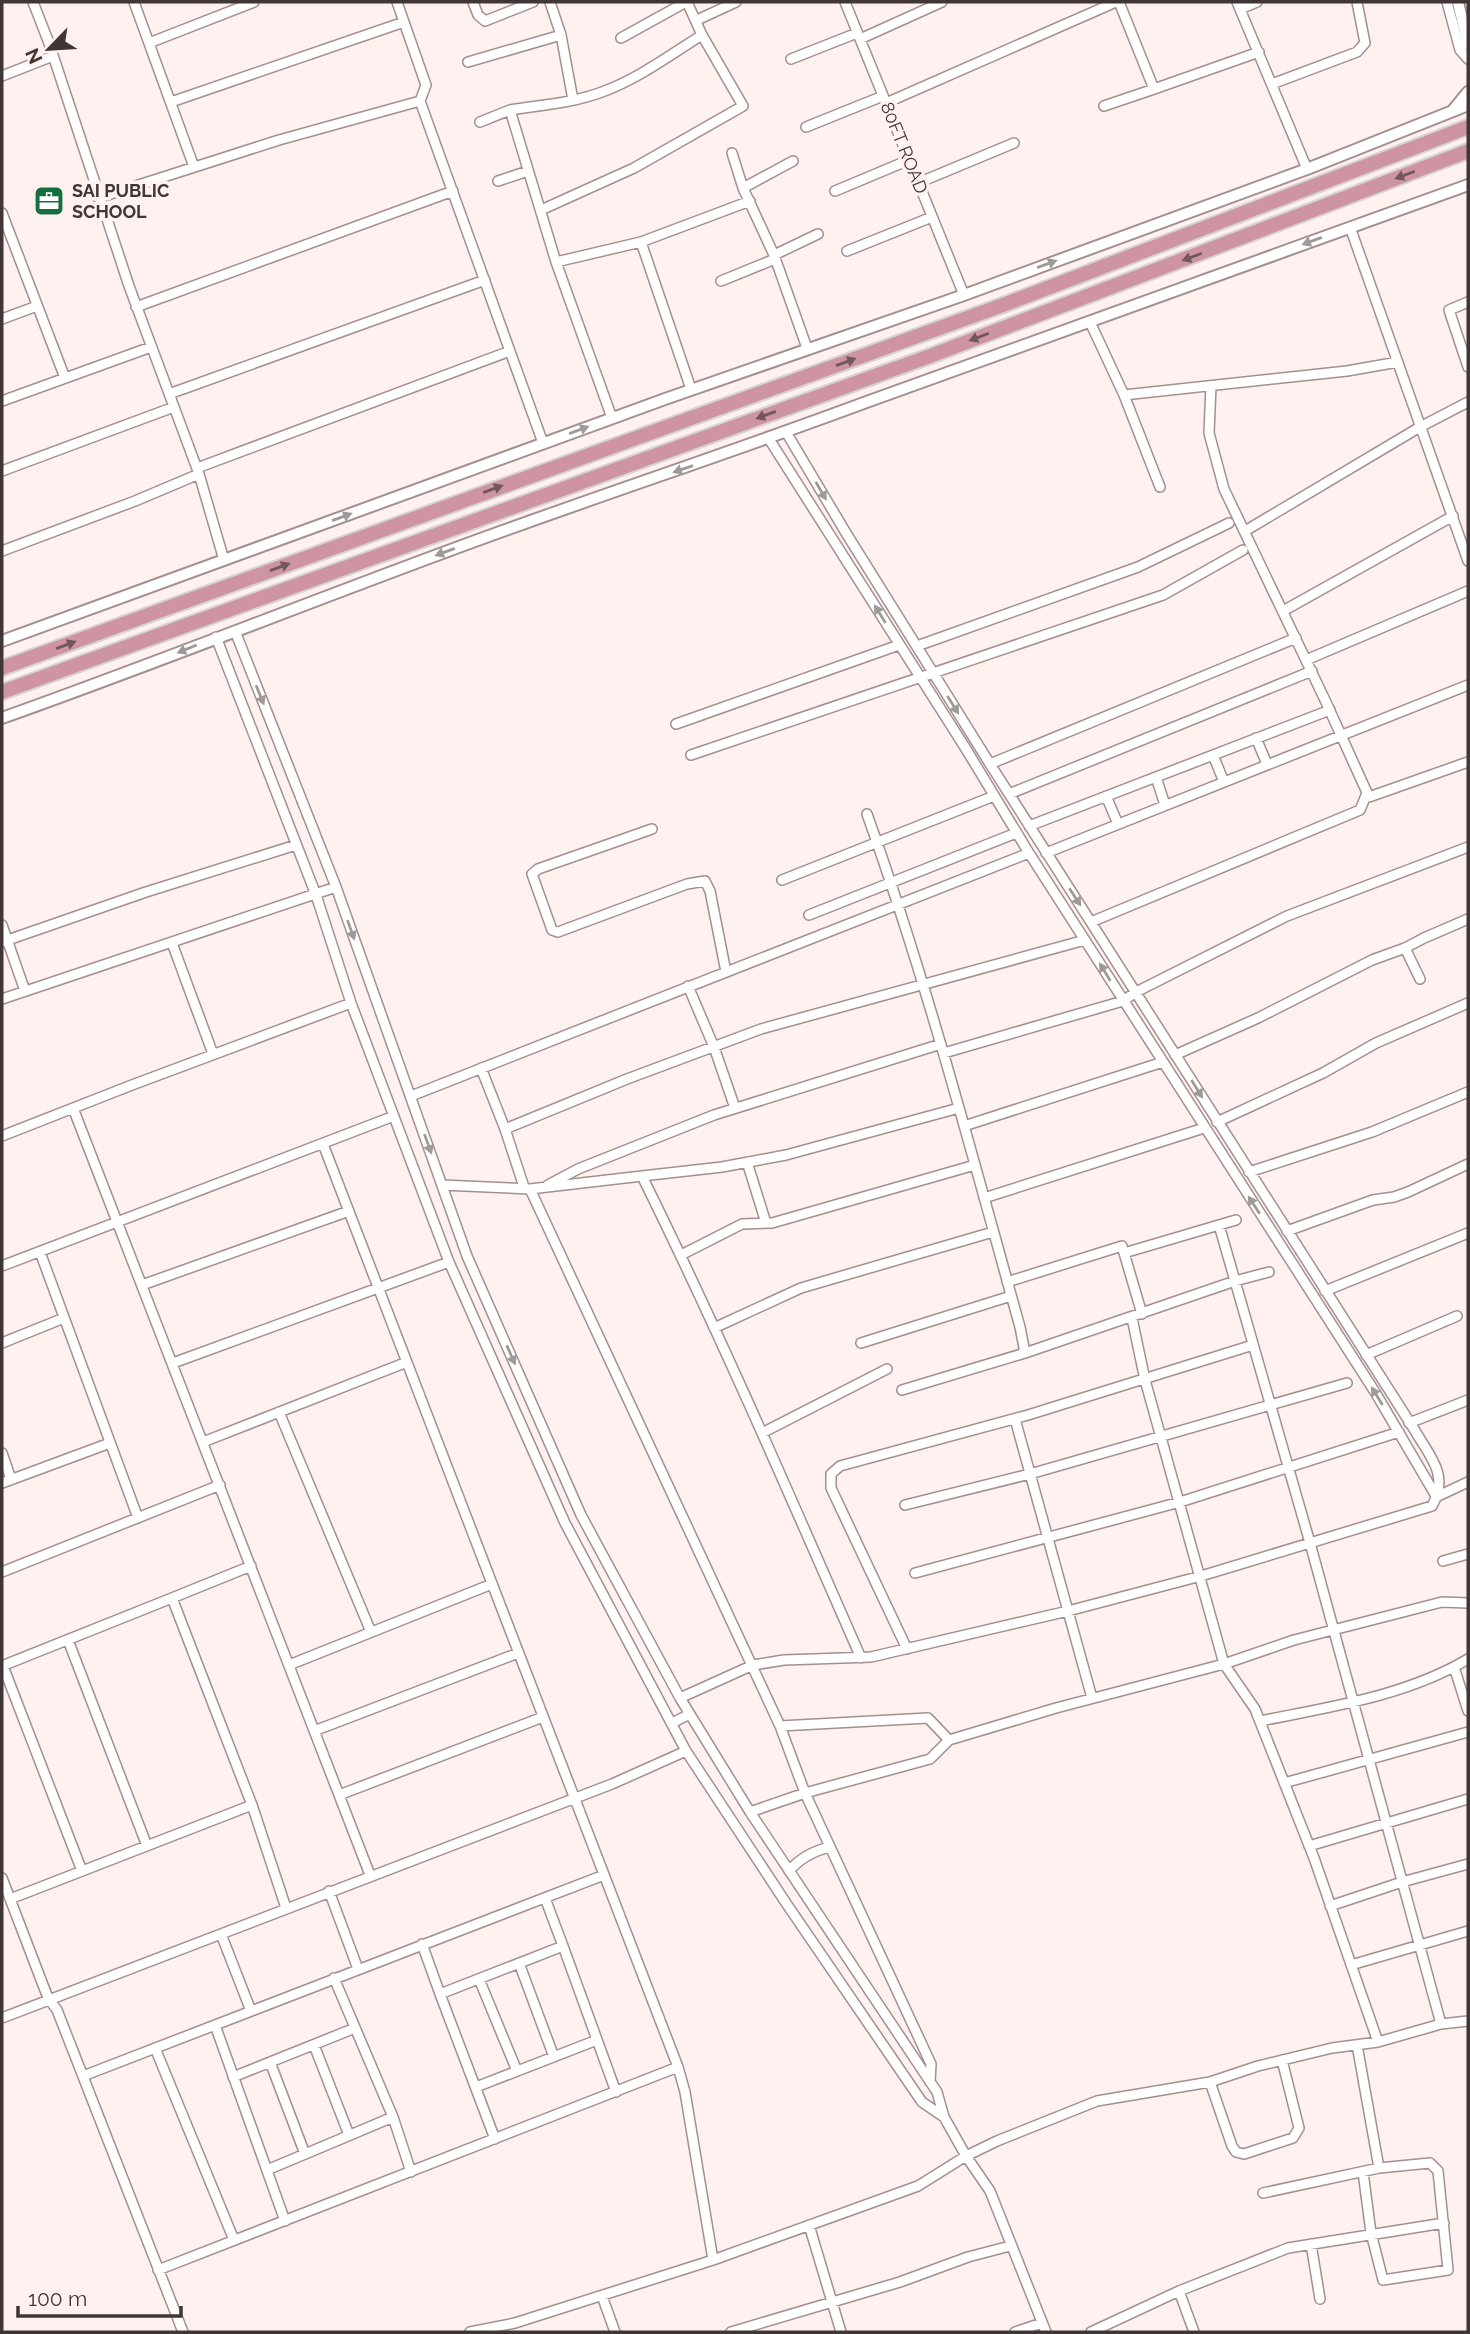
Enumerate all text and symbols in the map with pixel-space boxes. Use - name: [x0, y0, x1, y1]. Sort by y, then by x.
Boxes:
- north arrow: [14, 14, 84, 84]
- text: N: [21, 45, 47, 67]
- street label: 80FT ROAD: [877, 99, 932, 197]
- one-way arrow: [1394, 170, 1415, 181]
- place label: SAI PUBLIC SCHOOL: [72, 180, 169, 222]
- office icon: SAI PUBLIC SCHOOL: [32, 184, 66, 218]
- one-way arrow: [1301, 236, 1322, 247]
- one-way arrow: [1182, 251, 1203, 262]
- one-way arrow: [1037, 259, 1058, 270]
- one-way arrow: [969, 332, 990, 343]
- one-way arrow: [835, 356, 856, 367]
- one-way arrow: [755, 410, 776, 421]
- one-way arrow: [568, 425, 589, 436]
- one-way arrow: [673, 464, 694, 475]
- one-way arrow: [815, 481, 827, 500]
- one-way arrow: [483, 483, 504, 494]
- one-way arrow: [332, 511, 353, 522]
- one-way arrow: [435, 547, 456, 558]
- one-way arrow: [269, 561, 290, 572]
- one-way arrow: [873, 604, 886, 623]
- one-way arrow: [55, 639, 76, 650]
- one-way arrow: [176, 644, 197, 655]
- one-way arrow: [255, 684, 266, 705]
- one-way arrow: [947, 696, 960, 715]
- one-way arrow: [1068, 888, 1081, 907]
- one-way arrow: [346, 919, 357, 940]
- one-way arrow: [1099, 963, 1111, 982]
- one-way arrow: [1190, 1080, 1203, 1099]
- one-way arrow: [423, 1133, 434, 1154]
- one-way arrow: [1247, 1196, 1261, 1214]
- one-way arrow: [506, 1345, 517, 1366]
- one-way arrow: [1371, 1387, 1384, 1406]
- scale bar: [18, 2274, 180, 2318]
- text: 100 m: [28, 2286, 87, 2311]

